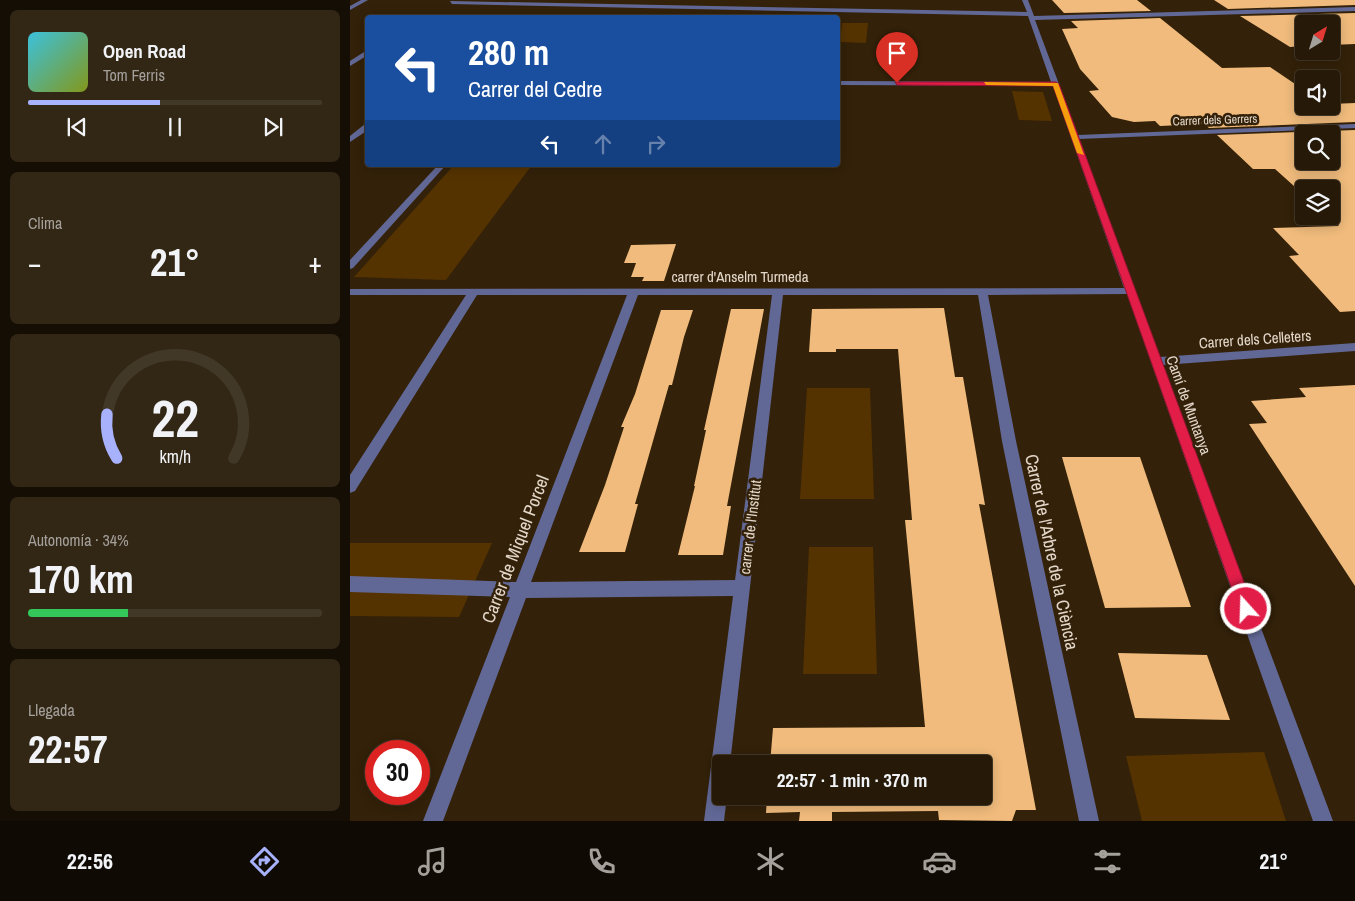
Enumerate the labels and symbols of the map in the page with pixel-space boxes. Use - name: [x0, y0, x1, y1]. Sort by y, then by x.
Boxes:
- north arrow: [1295, 15, 1340, 60]
- pin: [876, 32, 918, 83]
- street label: Carrer dels Gerrers: [1172, 111, 1258, 129]
- street label: carrer d'Anselm Turmeda: [671, 266, 809, 287]
- street label: Carrer dels Celleters: [1198, 325, 1312, 353]
- street label: Camí de Muntanya: [1161, 353, 1217, 458]
- street label: Carrer de l'Arbre de la Ciència: [1019, 452, 1085, 652]
- street label: Carrer de Miquel Porcel: [475, 471, 555, 627]
- street label: carrer de l'Institut: [734, 478, 766, 575]
- position arrow: [1219, 582, 1271, 634]
- speed limit sign: 30: [365, 740, 430, 805]

